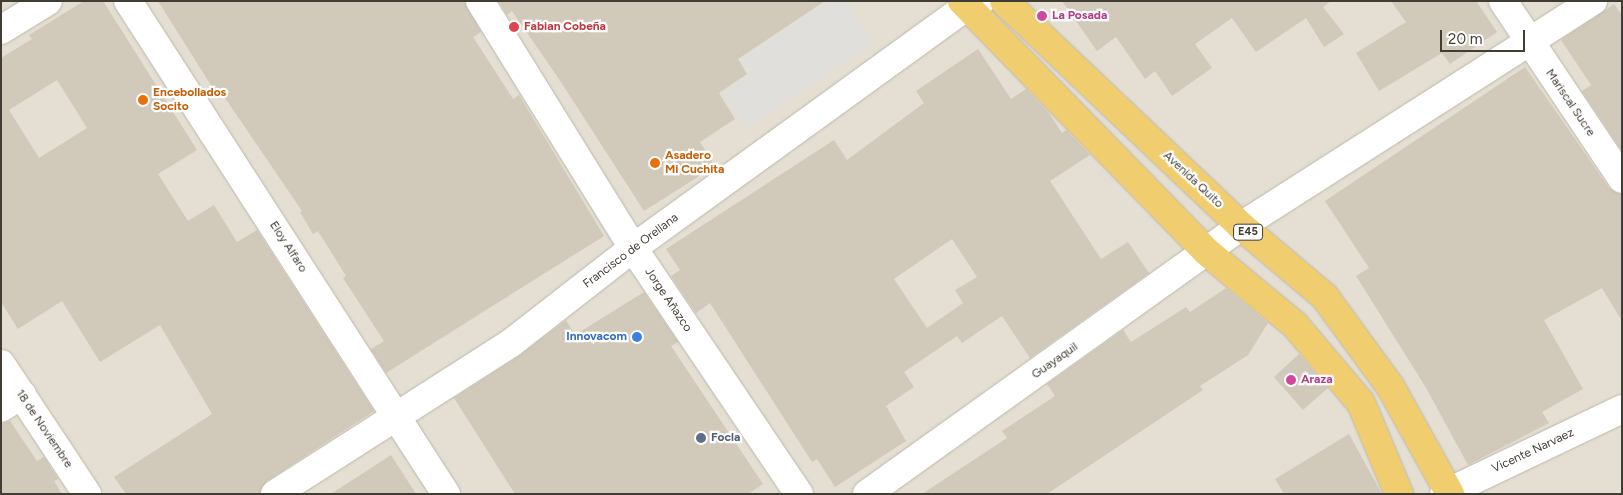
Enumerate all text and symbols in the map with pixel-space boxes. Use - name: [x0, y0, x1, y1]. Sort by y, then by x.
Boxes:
- place label: La Posada: [1052, 9, 1107, 23]
- marker: La Posada: [1036, 10, 1048, 22]
- place label: Fabian Cobeña: [524, 20, 606, 34]
- scale bar: [1443, 20, 1528, 52]
- marker: Fabian Cobeña: [508, 21, 520, 33]
- text: 20 m: [1448, 30, 1482, 48]
- street label: Mariscal Sucre: [1542, 67, 1598, 139]
- place label: Encebollados Socito: [153, 86, 226, 114]
- marker: Encebollados Socito: [137, 94, 149, 106]
- place label: Asadero Mi Cuchita: [665, 149, 724, 177]
- street label: Avenida Quito: [1160, 149, 1226, 211]
- marker: Asadero Mi Cuchita: [649, 157, 661, 169]
- street label: Francisco de Orellana: [581, 211, 681, 291]
- street label: Eloy Alfaro: [266, 219, 310, 275]
- road number: E45: [1233, 223, 1263, 240]
- street label: Jorge Añazco: [641, 265, 695, 335]
- place label: Innovacom: [566, 330, 627, 344]
- marker: Innovacom: [631, 331, 643, 343]
- street label: Guayaquil: [1029, 340, 1081, 382]
- place label: Araza: [1301, 373, 1333, 387]
- marker: Araza: [1285, 374, 1297, 386]
- street label: 18 de Noviembre: [12, 387, 76, 471]
- street label: Vicente Narvaez: [1490, 426, 1576, 476]
- place label: Focla: [711, 431, 740, 445]
- marker: Focla: [695, 432, 707, 444]

